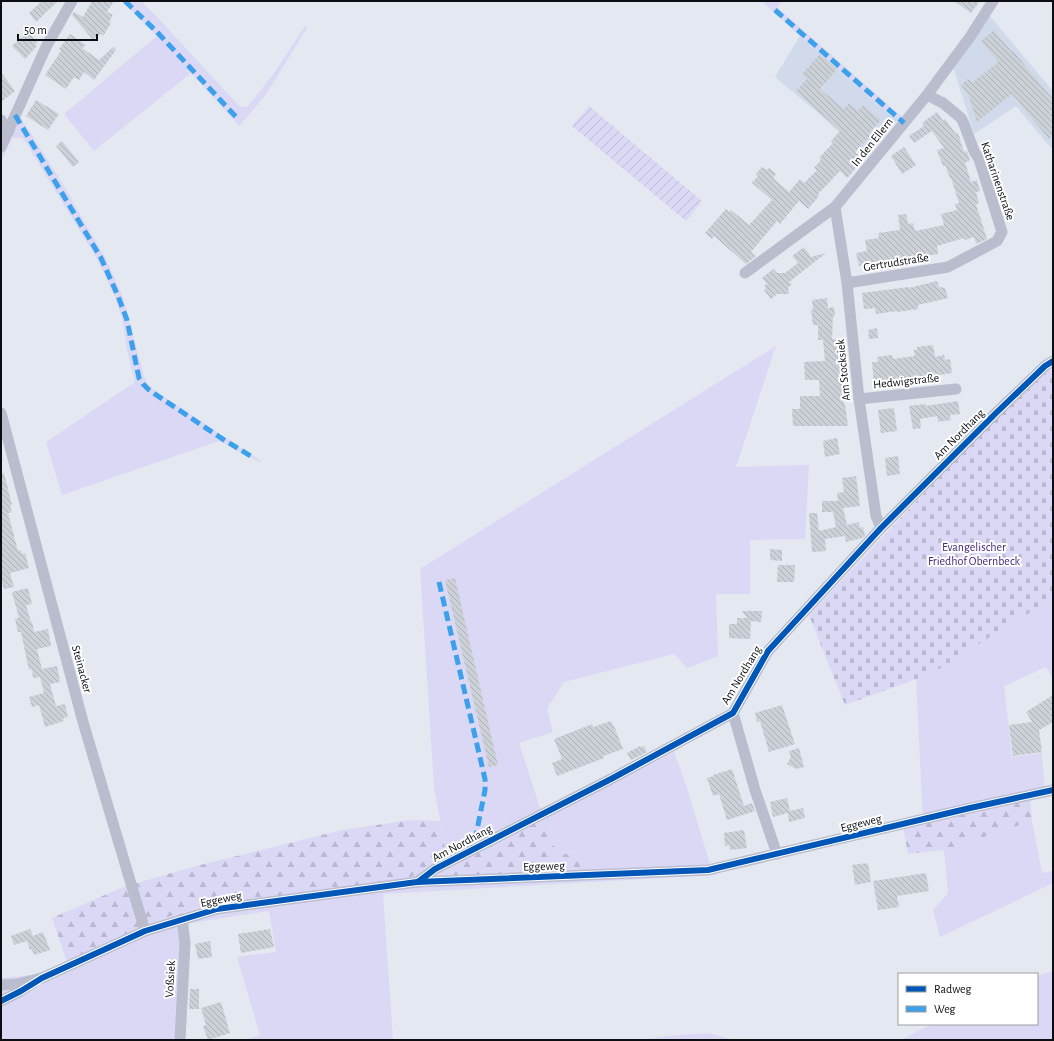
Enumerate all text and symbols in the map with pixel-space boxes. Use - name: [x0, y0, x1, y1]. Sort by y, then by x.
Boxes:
- scale bar: [18, 16, 97, 42]
- text: 50 m: [24, 24, 47, 36]
- street label: In den Ellern: [849, 115, 895, 169]
- street label: Katharinenstraße: [979, 140, 1017, 222]
- street label: Gertrudstraße: [862, 251, 930, 273]
- street label: Am Stocksiek: [834, 338, 852, 401]
- street label: Hedwigstraße: [872, 372, 940, 390]
- street label: Am Nordhang: [931, 406, 987, 462]
- park label: Evangelischer Friedhof Obernbeck: [928, 541, 1021, 567]
- street label: Steinacker: [70, 644, 94, 694]
- street label: Am Nordhang: [719, 644, 763, 706]
- street label: Eggeweg: [839, 812, 883, 834]
- street label: Am Nordhang: [430, 822, 494, 864]
- street label: Eggeweg: [523, 859, 565, 873]
- street label: Eggeweg: [199, 889, 243, 909]
- street label: Voßsiek: [163, 960, 177, 998]
- legend: [898, 973, 1038, 1025]
- text: Radweg: [934, 983, 971, 995]
- text: Weg: [934, 1003, 956, 1015]

